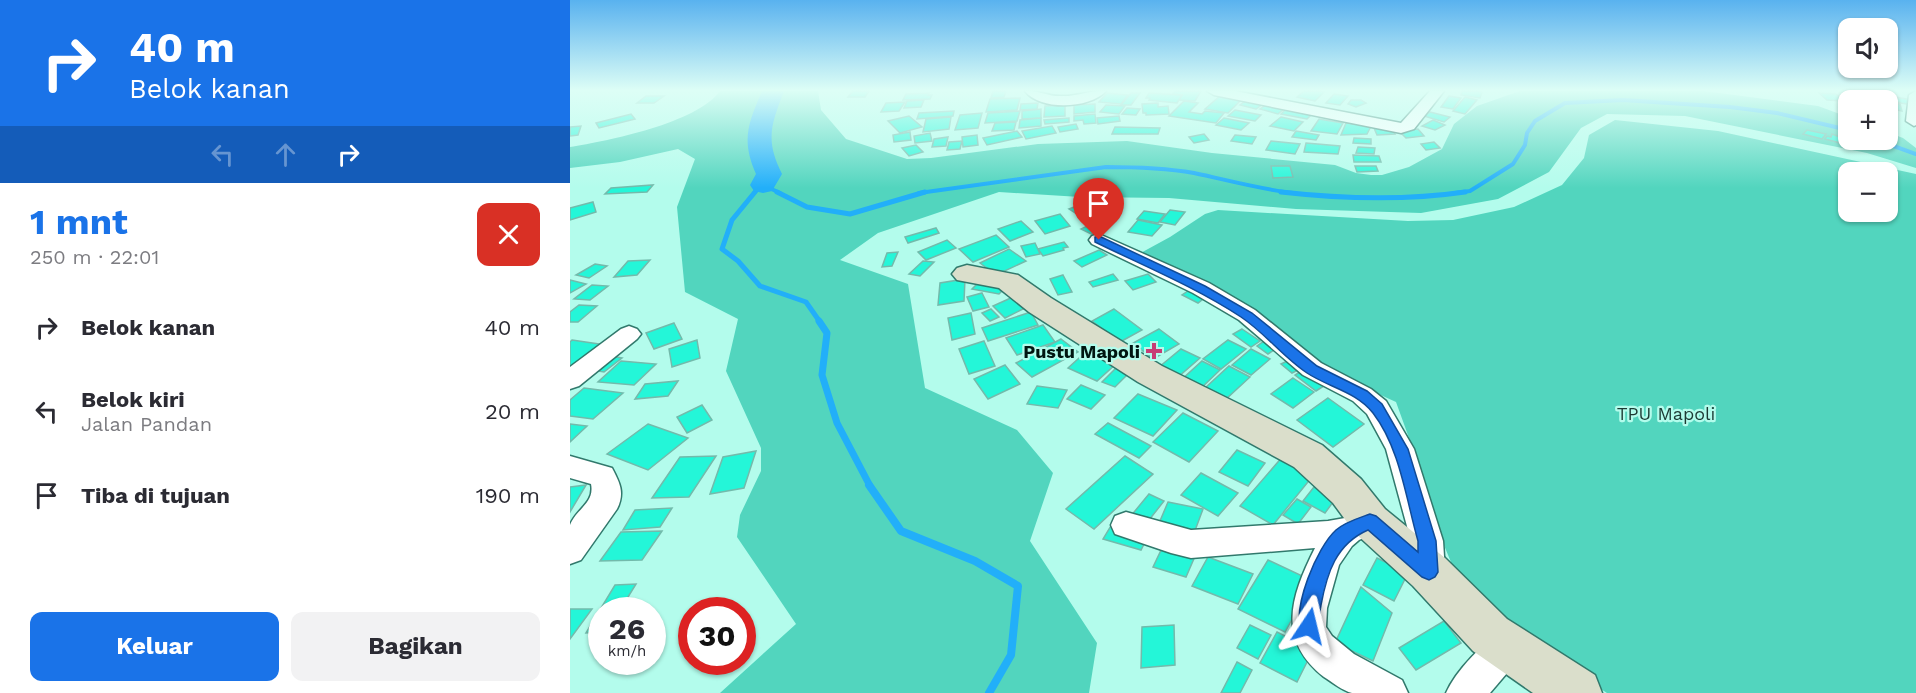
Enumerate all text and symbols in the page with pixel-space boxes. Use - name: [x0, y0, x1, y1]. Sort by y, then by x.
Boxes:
- map controls: [1838, 18, 1898, 222]
- button: sound: [1838, 18, 1898, 78]
- text: 40 m: [129, 23, 235, 72]
- icon: right: [30, 24, 108, 102]
- text: Belok kanan: [129, 73, 290, 105]
- button: +: [1838, 90, 1898, 150]
- icon: left: [206, 138, 239, 171]
- icon: ahead: [269, 138, 302, 171]
- icon: right: [332, 138, 365, 171]
- button: −: [1838, 162, 1898, 222]
- pin: [1073, 178, 1124, 240]
- icon: arrive: [1082, 187, 1115, 220]
- text: 1 mnt: [30, 201, 128, 243]
- button: close: [477, 203, 540, 266]
- text: 250 m · 22:01: [30, 245, 159, 269]
- icon: right: [30, 311, 63, 344]
- text: Belok kanan: [81, 315, 215, 340]
- text: 40 m: [484, 315, 540, 340]
- place label: Pustu Mapoli: [1023, 341, 1140, 362]
- marker: Pustu Mapoli: [1145, 342, 1163, 360]
- text: Belok kiri: [81, 387, 185, 412]
- icon: left: [30, 395, 63, 428]
- text: 20 m: [485, 399, 540, 424]
- park label: TPU Mapoli: [1617, 403, 1715, 424]
- text: Jalan Pandan: [81, 412, 212, 436]
- icon: arrive: [30, 479, 63, 512]
- text: Tiba di tujuan: [81, 483, 230, 508]
- text: 190 m: [476, 483, 540, 508]
- position arrow: [1277, 594, 1341, 658]
- speed limit sign: 30: [678, 597, 756, 675]
- text: 26: [609, 611, 645, 646]
- button: Keluar: [30, 612, 279, 681]
- button: Bagikan: [291, 612, 540, 681]
- text: km/h: [608, 642, 646, 660]

